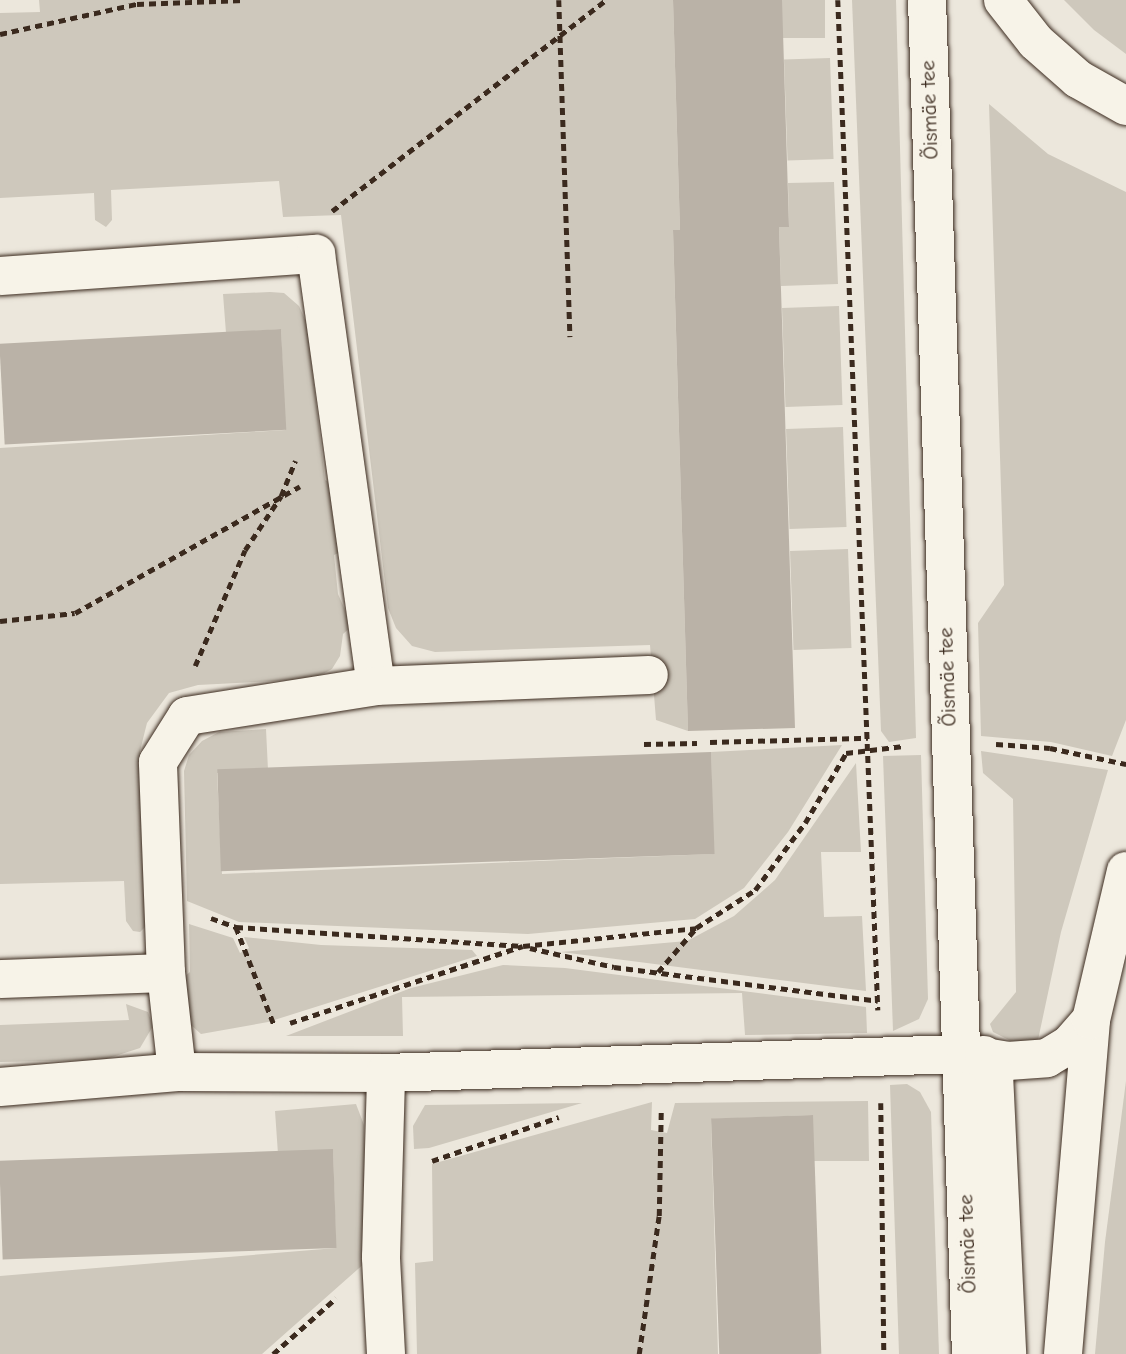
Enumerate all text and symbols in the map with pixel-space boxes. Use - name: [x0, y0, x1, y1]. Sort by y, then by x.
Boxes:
- street label: Õismäe tee: [915, 60, 943, 160]
- street label: Õismäe tee: [933, 627, 961, 727]
- street label: Õismäe tee: [953, 1194, 981, 1294]

